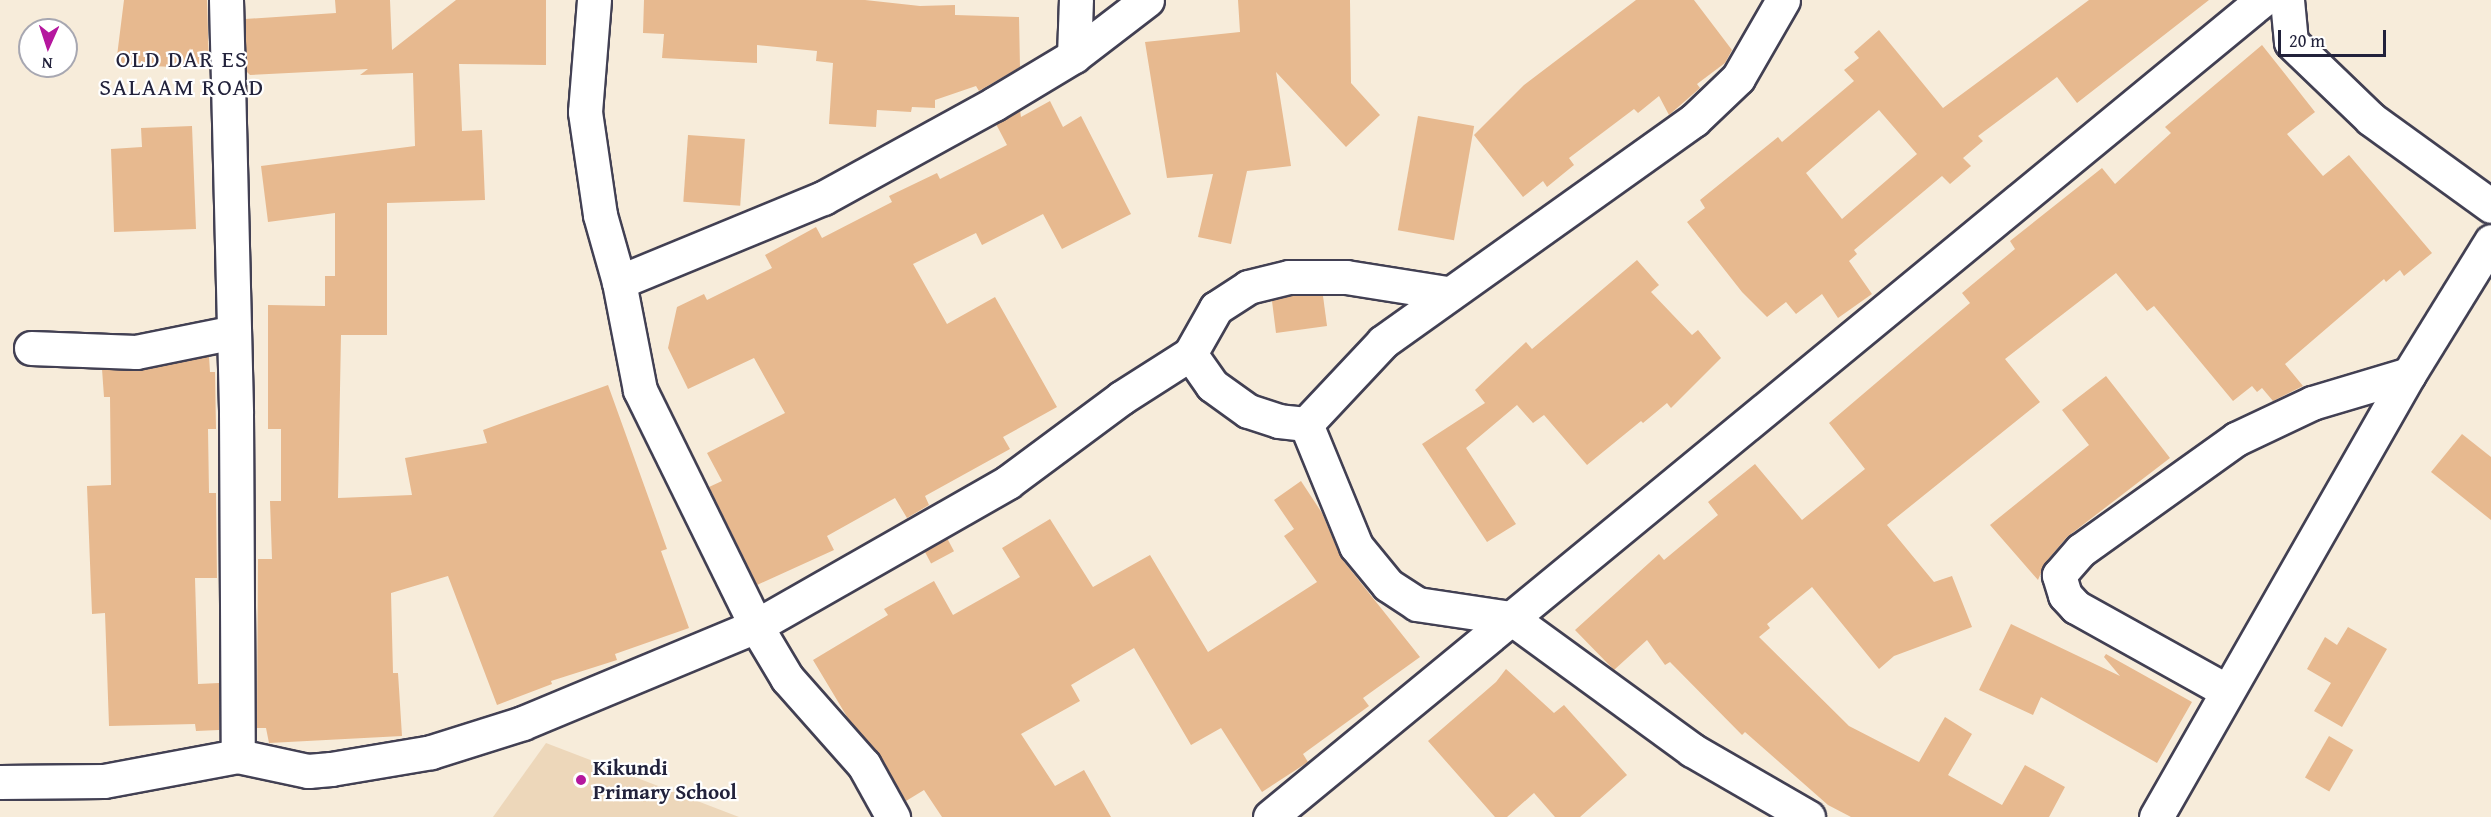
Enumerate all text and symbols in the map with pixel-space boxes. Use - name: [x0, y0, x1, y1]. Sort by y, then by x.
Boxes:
- north arrow: [18, 18, 78, 78]
- scale bar: [2281, 18, 2389, 56]
- text: 20 m: [2289, 27, 2325, 54]
- district label: OLD DAR ES SALAAM ROAD: [99, 45, 265, 101]
- text: N: [41, 52, 53, 76]
- place label: Kikundi Primary School: [593, 755, 737, 805]
- marker: Kikundi Primary School: [574, 773, 588, 787]

